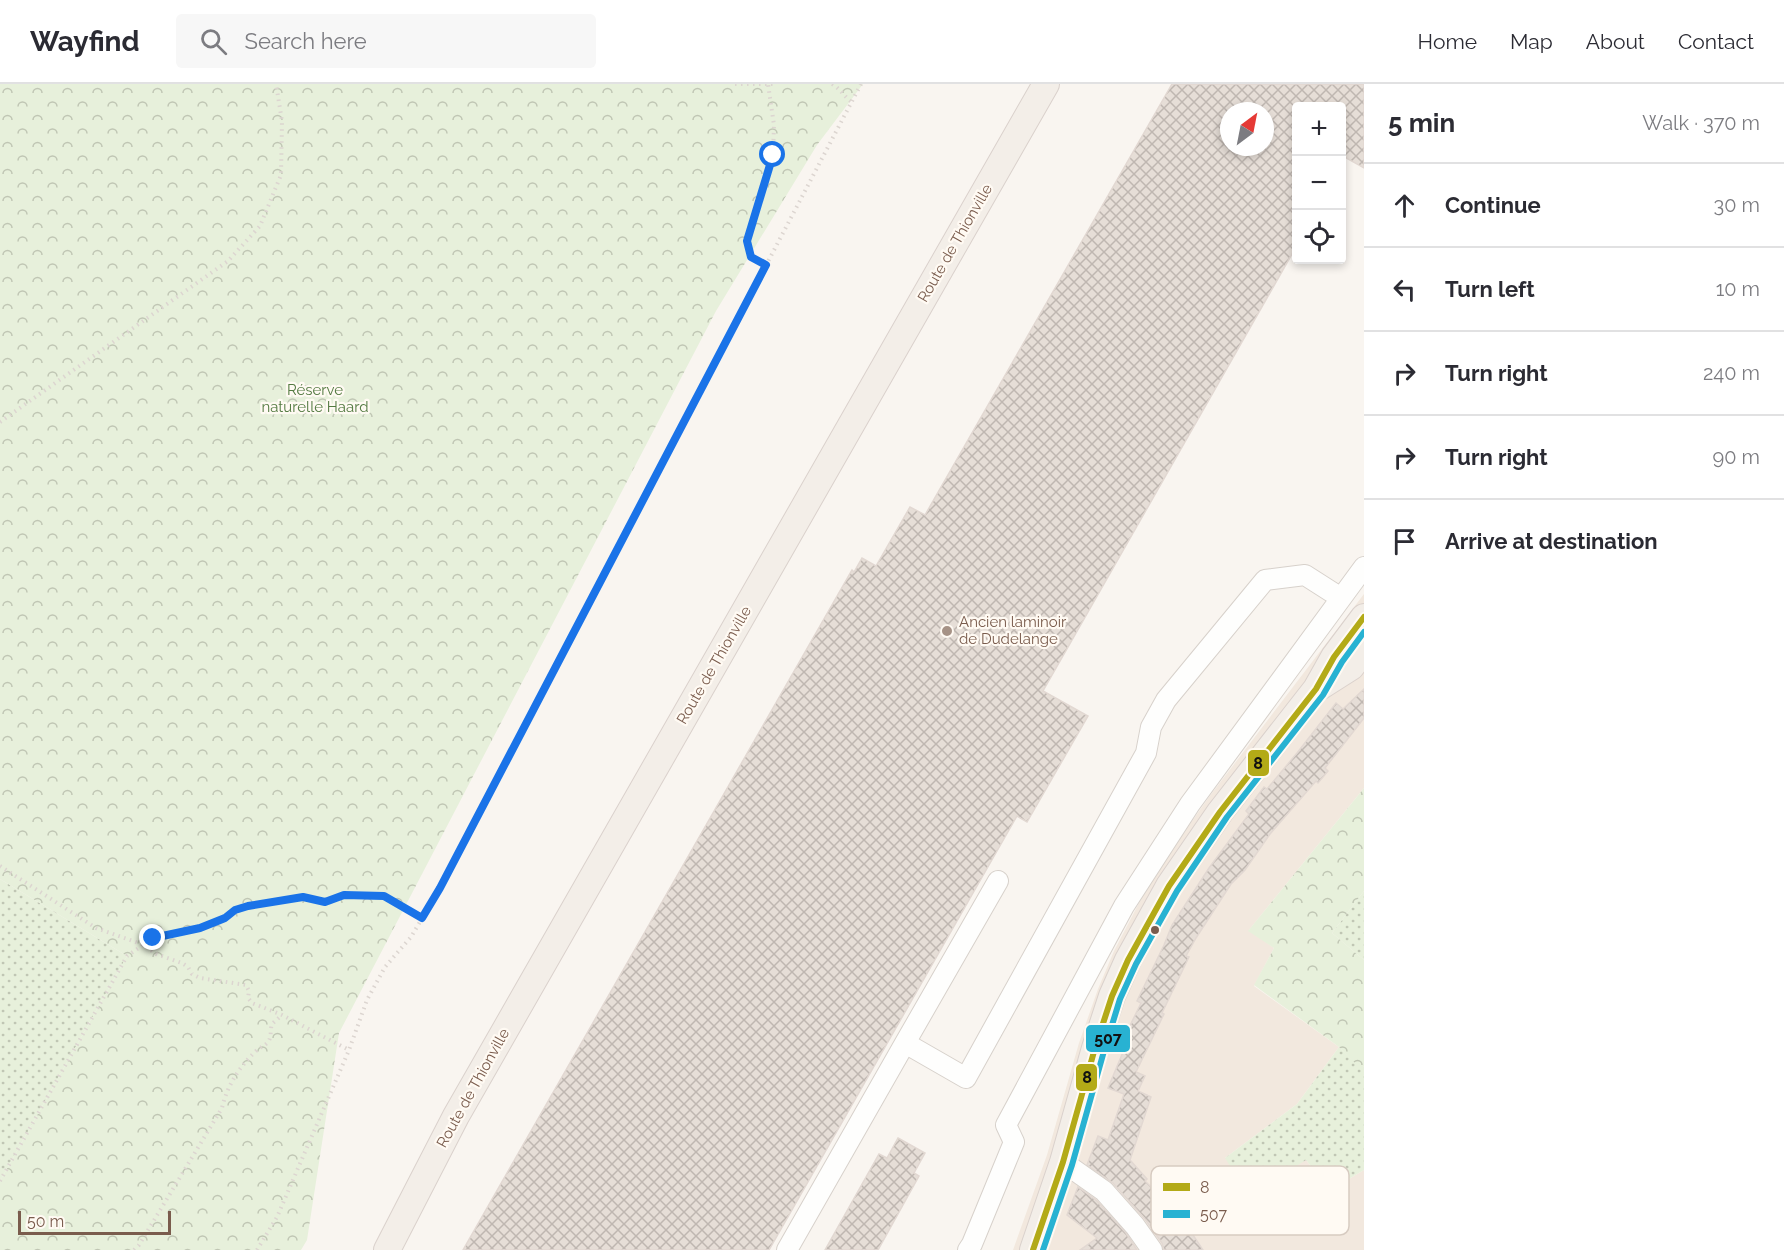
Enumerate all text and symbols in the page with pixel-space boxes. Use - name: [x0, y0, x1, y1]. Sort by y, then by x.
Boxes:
- search box: [176, 14, 596, 68]
- text: Wayfind: [30, 25, 140, 58]
- icon: search: [197, 25, 230, 58]
- text: Search here: [245, 28, 367, 54]
- text: Home: [1418, 29, 1477, 54]
- text: Map: [1510, 29, 1553, 54]
- text: About: [1586, 29, 1645, 54]
- text: Contact: [1678, 29, 1754, 54]
- north arrow: [1220, 102, 1274, 156]
- map controls: [1292, 102, 1346, 264]
- button: +: [1292, 102, 1346, 156]
- text: 5 min: [1388, 108, 1455, 138]
- text: Walk · 370 m: [1642, 111, 1760, 135]
- route start: [759, 141, 785, 167]
- button: −: [1292, 156, 1346, 210]
- street label: Route de Thionville: [914, 181, 996, 305]
- icon: ahead: [1388, 189, 1421, 222]
- text: Continue: [1445, 192, 1541, 218]
- text: 30 m: [1714, 193, 1760, 217]
- button: locate: [1292, 210, 1346, 264]
- icon: left: [1388, 273, 1421, 306]
- text: Turn left: [1445, 276, 1535, 302]
- text: 10 m: [1716, 277, 1760, 301]
- icon: right: [1388, 357, 1421, 390]
- text: Turn right: [1445, 360, 1548, 386]
- text: 240 m: [1703, 361, 1760, 385]
- park label: Réserve naturelle Haard: [261, 381, 369, 416]
- icon: right: [1388, 441, 1421, 474]
- text: Turn right: [1445, 444, 1548, 470]
- text: 90 m: [1713, 445, 1760, 469]
- icon: arrive: [1388, 525, 1421, 558]
- text: Arrive at destination: [1445, 528, 1658, 554]
- street label: Route de Thionville: [673, 603, 755, 727]
- place label: Ancien laminoir de Dudelange: [959, 613, 1067, 648]
- marker: Ancien laminoir de Dudelange: [940, 624, 954, 638]
- line badge: 8: [1247, 749, 1270, 777]
- text: 8: [1253, 754, 1263, 773]
- route end: [139, 924, 165, 950]
- unlabelled marker: [1149, 924, 1161, 936]
- line badge: 507: [1085, 1024, 1131, 1053]
- street label: Route de Thionville: [433, 1025, 513, 1151]
- text: 507: [1094, 1029, 1122, 1048]
- line badge: 8: [1075, 1063, 1098, 1092]
- text: 8: [1082, 1068, 1092, 1087]
- legend: [1151, 1166, 1349, 1235]
- text: 8: [1200, 1178, 1210, 1197]
- text: 507: [1200, 1205, 1227, 1224]
- scale bar: [18, 1208, 171, 1236]
- text: 50 m: [27, 1212, 64, 1231]

